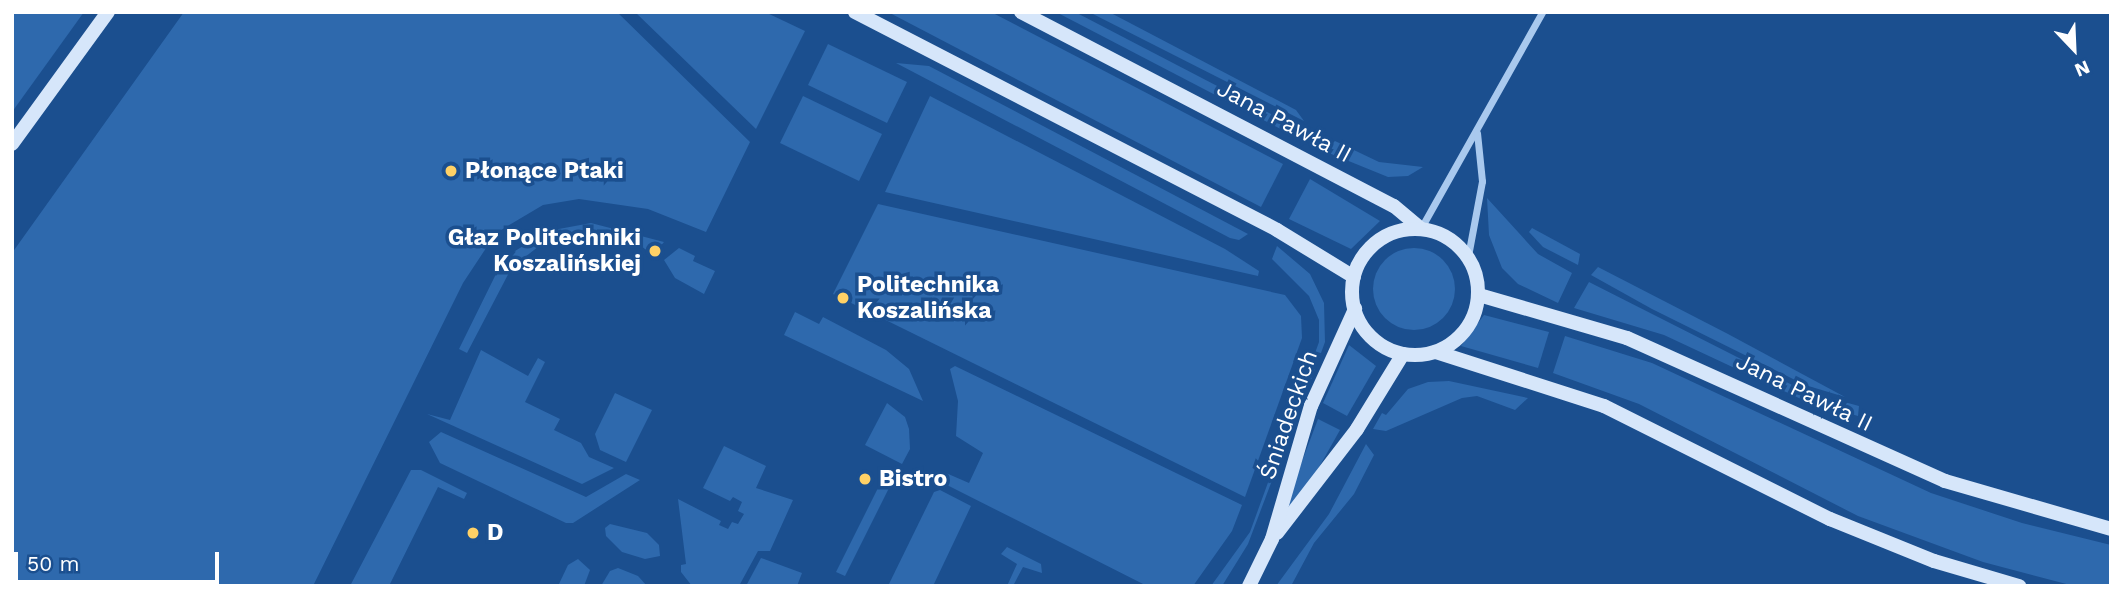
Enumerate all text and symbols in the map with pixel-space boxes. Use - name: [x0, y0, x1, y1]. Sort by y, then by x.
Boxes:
- north arrow: [2039, 14, 2109, 84]
- text: N: [2071, 55, 2093, 82]
- street label: Jana Pawła II: [1212, 75, 1356, 169]
- place label: Płonące Ptaki: [465, 157, 624, 185]
- marker: Płonące Ptaki: [443, 163, 459, 179]
- place label: Głaz Politechniki Koszalińskiej: [448, 224, 641, 278]
- marker: Głaz Politechniki Koszalińskiej: [647, 243, 663, 259]
- place label: Politechnika Koszalińska: [857, 271, 999, 325]
- marker: Politechnika Koszalińska: [835, 290, 851, 306]
- street label: Śniadeckich: [1254, 347, 1324, 483]
- street label: Jana Pawła II: [1731, 348, 1877, 438]
- place label: Bistro: [879, 465, 947, 493]
- marker: Bistro: [857, 471, 873, 487]
- place label: D: [487, 519, 504, 547]
- marker: D: [465, 525, 481, 541]
- scale bar: [18, 538, 222, 582]
- text: 50 m: [27, 551, 79, 576]

